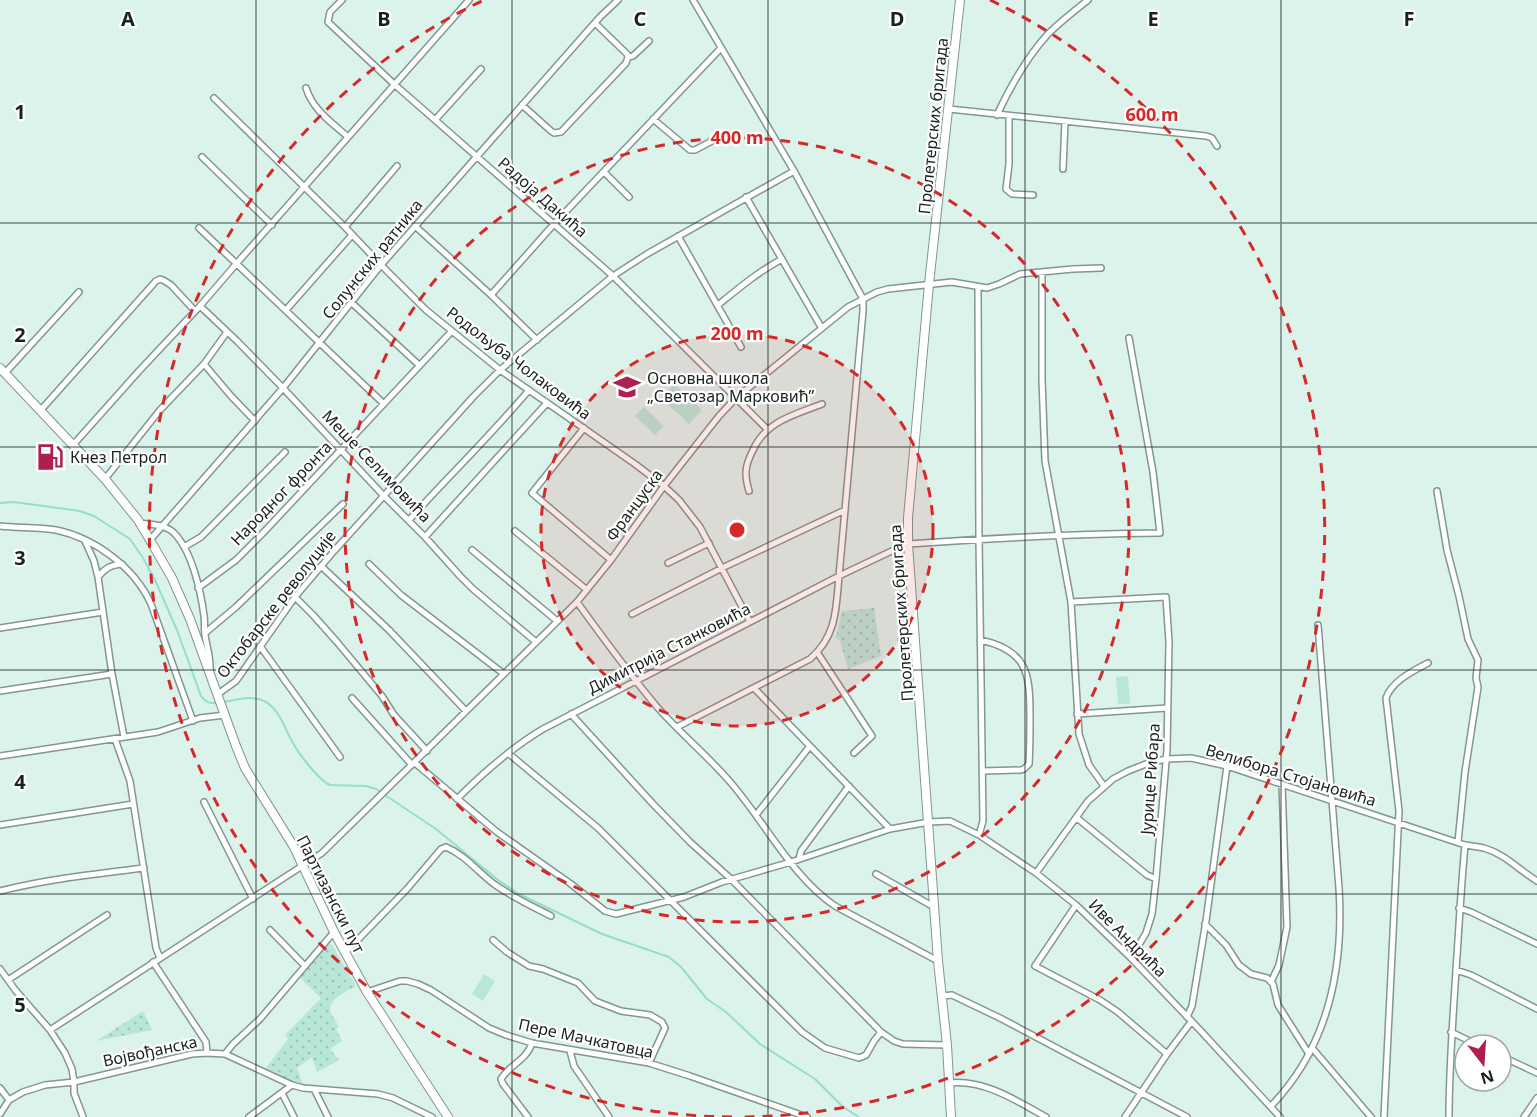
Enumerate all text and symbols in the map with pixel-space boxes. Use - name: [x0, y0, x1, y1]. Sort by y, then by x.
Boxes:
- text: A: [121, 5, 135, 32]
- text: B: [377, 5, 391, 32]
- text: C: [634, 5, 647, 32]
- text: D: [890, 5, 904, 32]
- text: E: [1147, 5, 1159, 32]
- text: F: [1404, 5, 1414, 32]
- street label: Пролетерских бригада: [913, 37, 953, 215]
- text: 1: [14, 98, 26, 125]
- text: 600 m: [1125, 102, 1179, 126]
- text: 400 m: [710, 125, 764, 149]
- street label: Радоја Дакића: [493, 152, 593, 242]
- street label: Солунских ратника: [317, 194, 427, 324]
- street label: Родољуба Чолаковића: [442, 301, 596, 425]
- text: 2: [14, 321, 26, 348]
- text: 200 m: [710, 321, 764, 345]
- place label: Основна школа „Светозар Марковић”: [647, 367, 814, 407]
- school or university icon: Основна школа „Светозар Марковић”: [612, 372, 642, 402]
- street label: Меше Селимовића: [318, 405, 436, 527]
- street label: Народног фронта: [225, 436, 337, 550]
- fuel station icon: Кнез Петрол: [35, 442, 65, 472]
- place label: Кнез Петрол: [70, 446, 167, 468]
- street label: Француска: [600, 465, 668, 545]
- centre of rings: [727, 520, 747, 540]
- street label: Пролетерских бригада: [884, 524, 918, 702]
- street label: Октобарске револуције: [211, 525, 341, 682]
- text: 3: [14, 544, 26, 571]
- street label: Димитрија Станковића: [584, 597, 754, 699]
- street label: Јурице Рибара: [1135, 723, 1165, 837]
- street label: Велибора Стојановића: [1203, 739, 1379, 811]
- text: 4: [14, 768, 26, 795]
- street label: Партизански пут: [292, 831, 371, 957]
- street label: Иве Андрића: [1084, 894, 1172, 982]
- text: 5: [14, 991, 26, 1018]
- street label: Пере Мачкатовца: [516, 1013, 656, 1063]
- street label: Војвођанска: [101, 1030, 199, 1072]
- north arrow: [1453, 1033, 1513, 1093]
- text: N: [1478, 1065, 1497, 1090]

